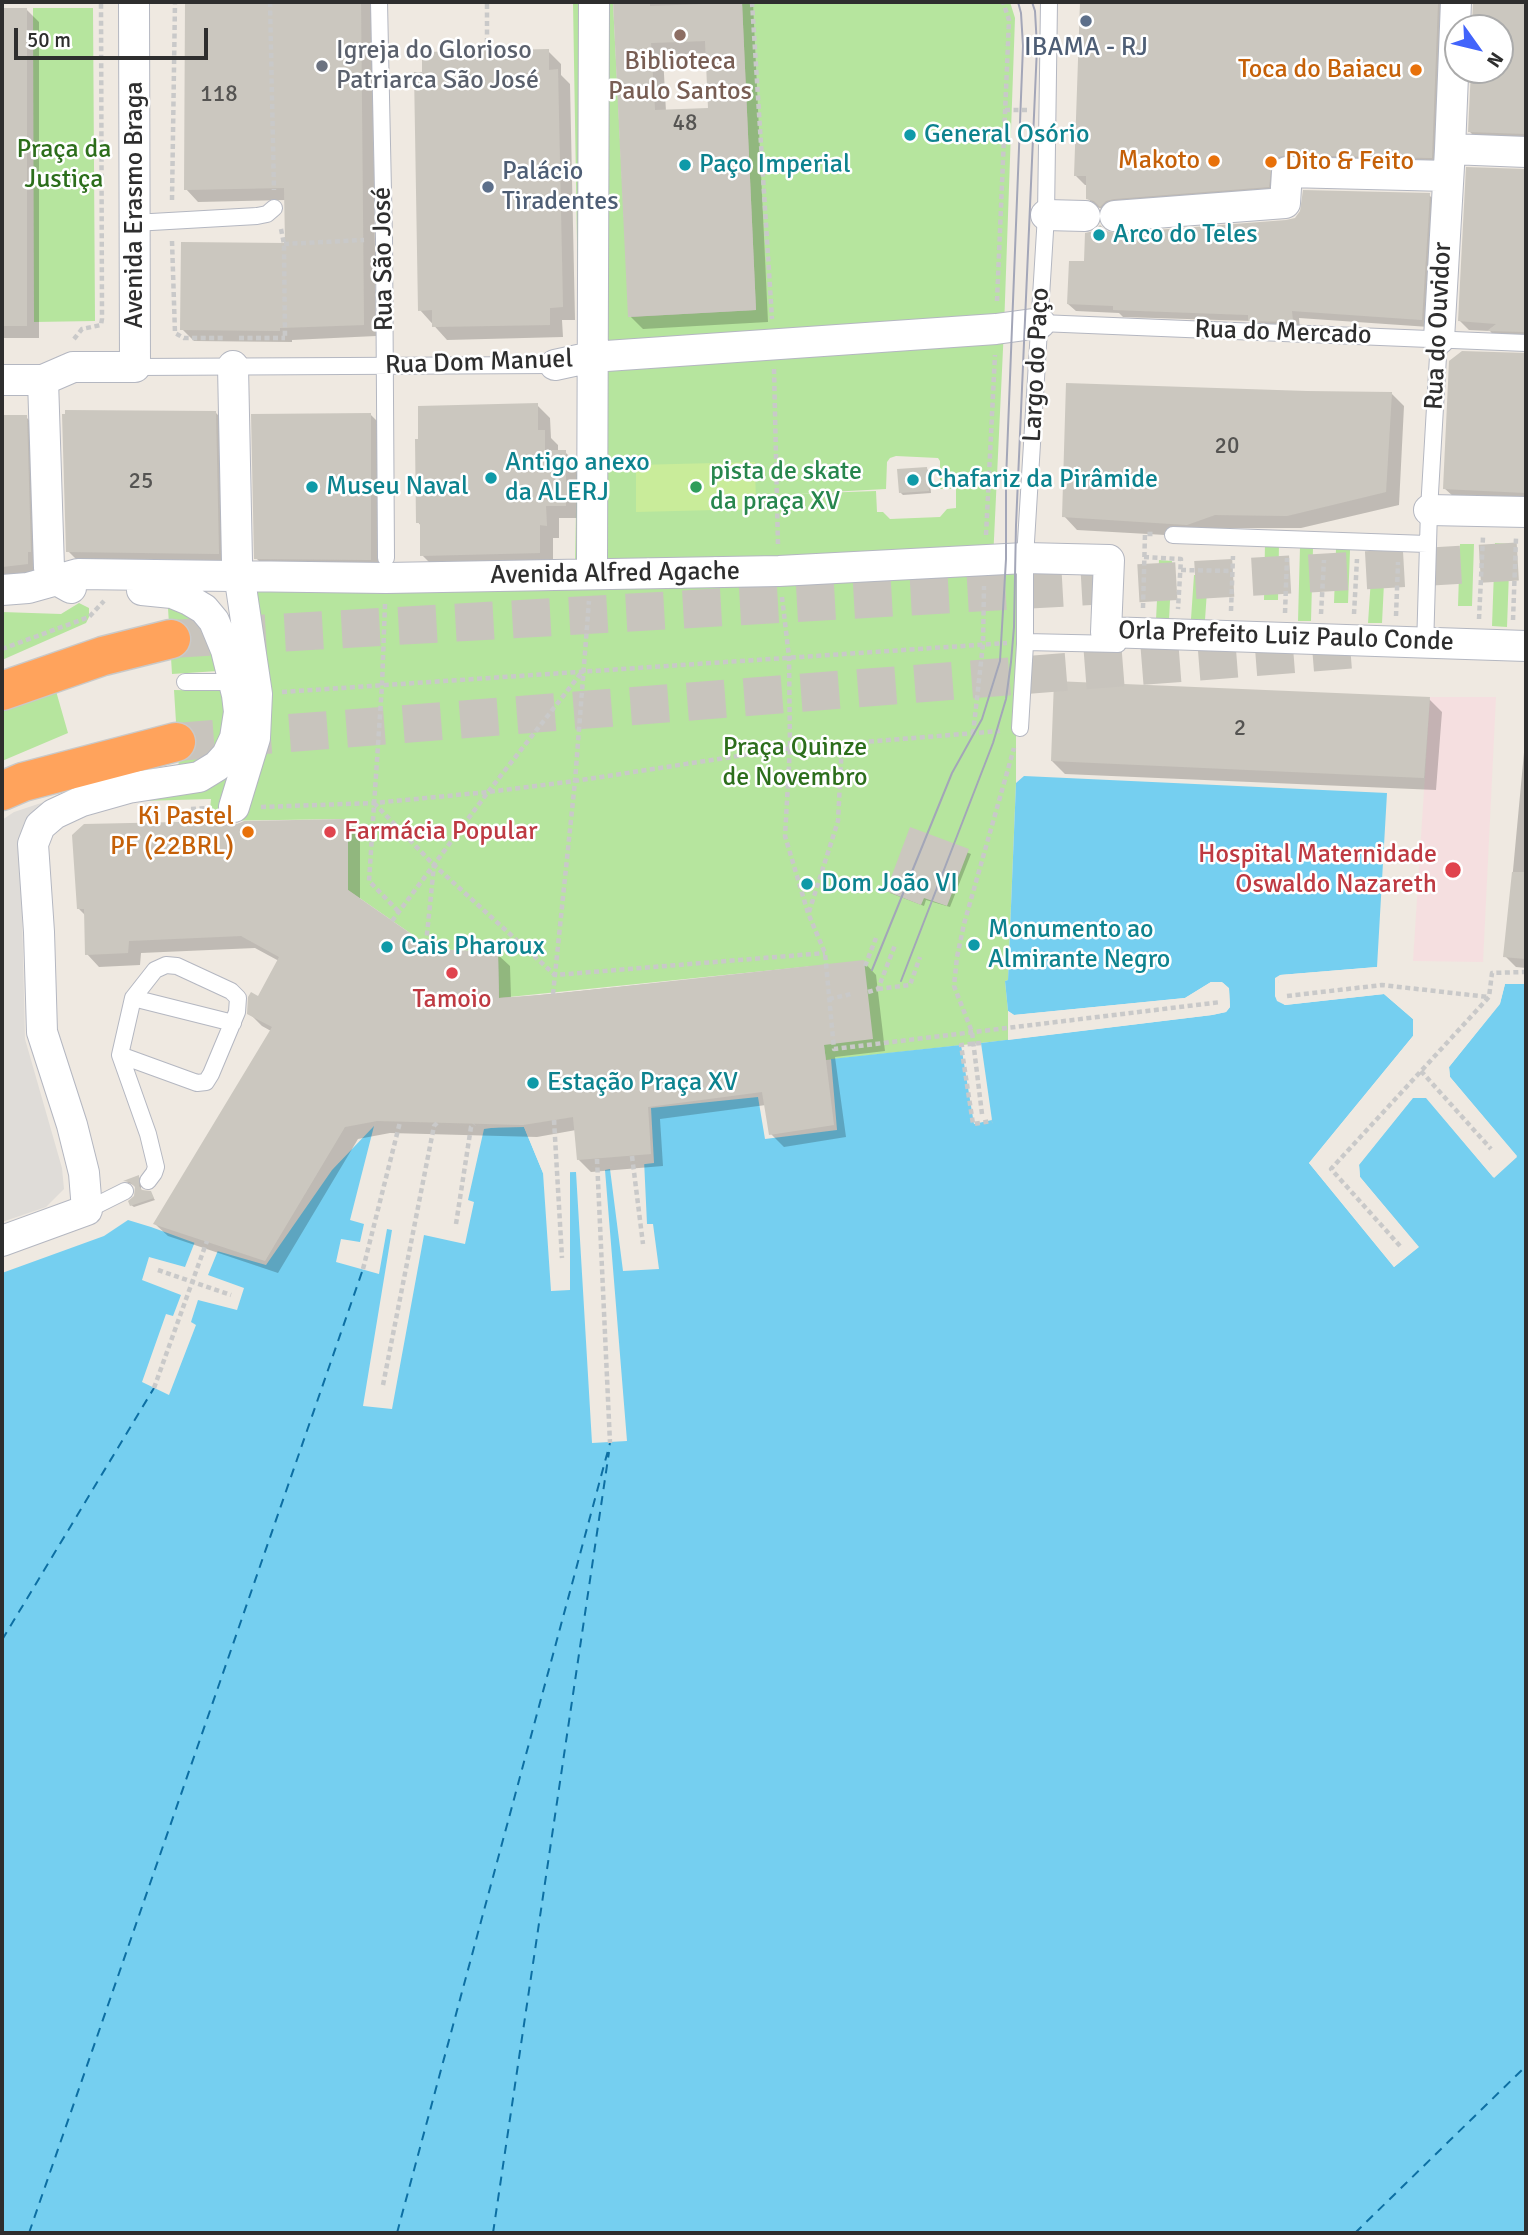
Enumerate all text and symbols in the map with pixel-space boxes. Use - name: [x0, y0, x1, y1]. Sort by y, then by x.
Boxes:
- marker: IBAMA - RJ: [1078, 13, 1094, 29]
- scale bar: [18, 14, 212, 58]
- north arrow: [1444, 14, 1514, 84]
- text: 50 m: [27, 27, 71, 53]
- marker: Biblioteca Paulo Santos: [672, 27, 688, 43]
- place label: IBAMA - RJ: [1024, 32, 1148, 64]
- place label: Igreja do Glorioso Patriarca São José: [336, 35, 539, 96]
- place label: Biblioteca Paulo Santos: [608, 46, 752, 108]
- text: N: [1481, 47, 1508, 72]
- place label: Toca do Baiacu: [1238, 54, 1402, 86]
- marker: Igreja do Glorioso Patriarca São José: [314, 58, 330, 74]
- marker: Toca do Baiacu: [1408, 62, 1424, 78]
- street label: Avenida Erasmo Braga: [119, 81, 151, 329]
- house number: 118: [200, 81, 238, 109]
- house number: 48: [673, 110, 697, 138]
- place label: General Osório: [924, 119, 1089, 151]
- marker: General Osório: [902, 127, 918, 143]
- park label: Praça da Justiça: [17, 134, 111, 196]
- place label: Makoto: [1118, 145, 1200, 177]
- place label: Dito & Feito: [1285, 146, 1414, 178]
- place label: Paço Imperial: [699, 149, 851, 181]
- marker: Makoto: [1206, 153, 1222, 169]
- marker: Dito & Feito: [1263, 154, 1279, 170]
- place label: Palácio Tiradentes: [502, 156, 619, 218]
- marker: Paço Imperial: [677, 157, 693, 173]
- marker: Palácio Tiradentes: [480, 179, 496, 195]
- street label: Rua São José: [367, 186, 401, 332]
- place label: Arco do Teles: [1113, 219, 1258, 251]
- marker: Arco do Teles: [1091, 227, 1107, 243]
- street label: Rua do Ouvidor: [1419, 241, 1459, 411]
- street label: Largo do Paço: [1017, 287, 1057, 443]
- street label: Rua do Mercado: [1194, 314, 1372, 352]
- street label: Rua Dom Manuel: [384, 344, 574, 382]
- house number: 20: [1215, 433, 1239, 461]
- place label: Antigo anexo da ALERJ: [505, 447, 650, 508]
- place label: pista de skate da praça XV: [710, 456, 862, 518]
- place label: Chafariz da Pirâmide: [927, 464, 1158, 496]
- house number: 25: [129, 468, 153, 496]
- marker: Antigo anexo da ALERJ: [483, 470, 499, 486]
- place label: Museu Naval: [326, 471, 469, 503]
- marker: Chafariz da Pirâmide: [905, 472, 921, 488]
- marker: Museu Naval: [304, 479, 320, 495]
- marker: pista de skate da praça XV: [688, 479, 704, 495]
- street label: Avenida Alfred Agache: [490, 556, 740, 592]
- street label: Orla Prefeito Luiz Paulo Conde: [1118, 616, 1454, 658]
- house number: 2: [1234, 715, 1246, 743]
- park label: Praça Quinze de Novembro: [723, 732, 867, 794]
- place label: Ki Pastel PF (22BRL): [110, 801, 234, 862]
- place label: Farmácia Popular: [344, 816, 538, 848]
- marker: Ki Pastel PF (22BRL): [240, 824, 256, 840]
- marker: Farmácia Popular: [322, 824, 338, 840]
- place label: Hospital Maternidade Oswaldo Nazareth: [1198, 839, 1437, 900]
- marker: Hospital Maternidade Oswaldo Nazareth: [1443, 860, 1463, 880]
- place label: Dom João VI: [821, 868, 958, 900]
- marker: Dom João VI: [799, 876, 815, 892]
- place label: Monumento ao Almirante Negro: [988, 914, 1170, 976]
- place label: Cais Pharoux: [401, 931, 545, 963]
- marker: Monumento ao Almirante Negro: [966, 937, 982, 953]
- marker: Cais Pharoux: [379, 939, 395, 955]
- marker: Tamoio: [444, 965, 460, 981]
- place label: Tamoio: [413, 984, 491, 1016]
- place label: Estação Praça XV: [547, 1067, 738, 1099]
- marker: Estação Praça XV: [525, 1075, 541, 1091]

